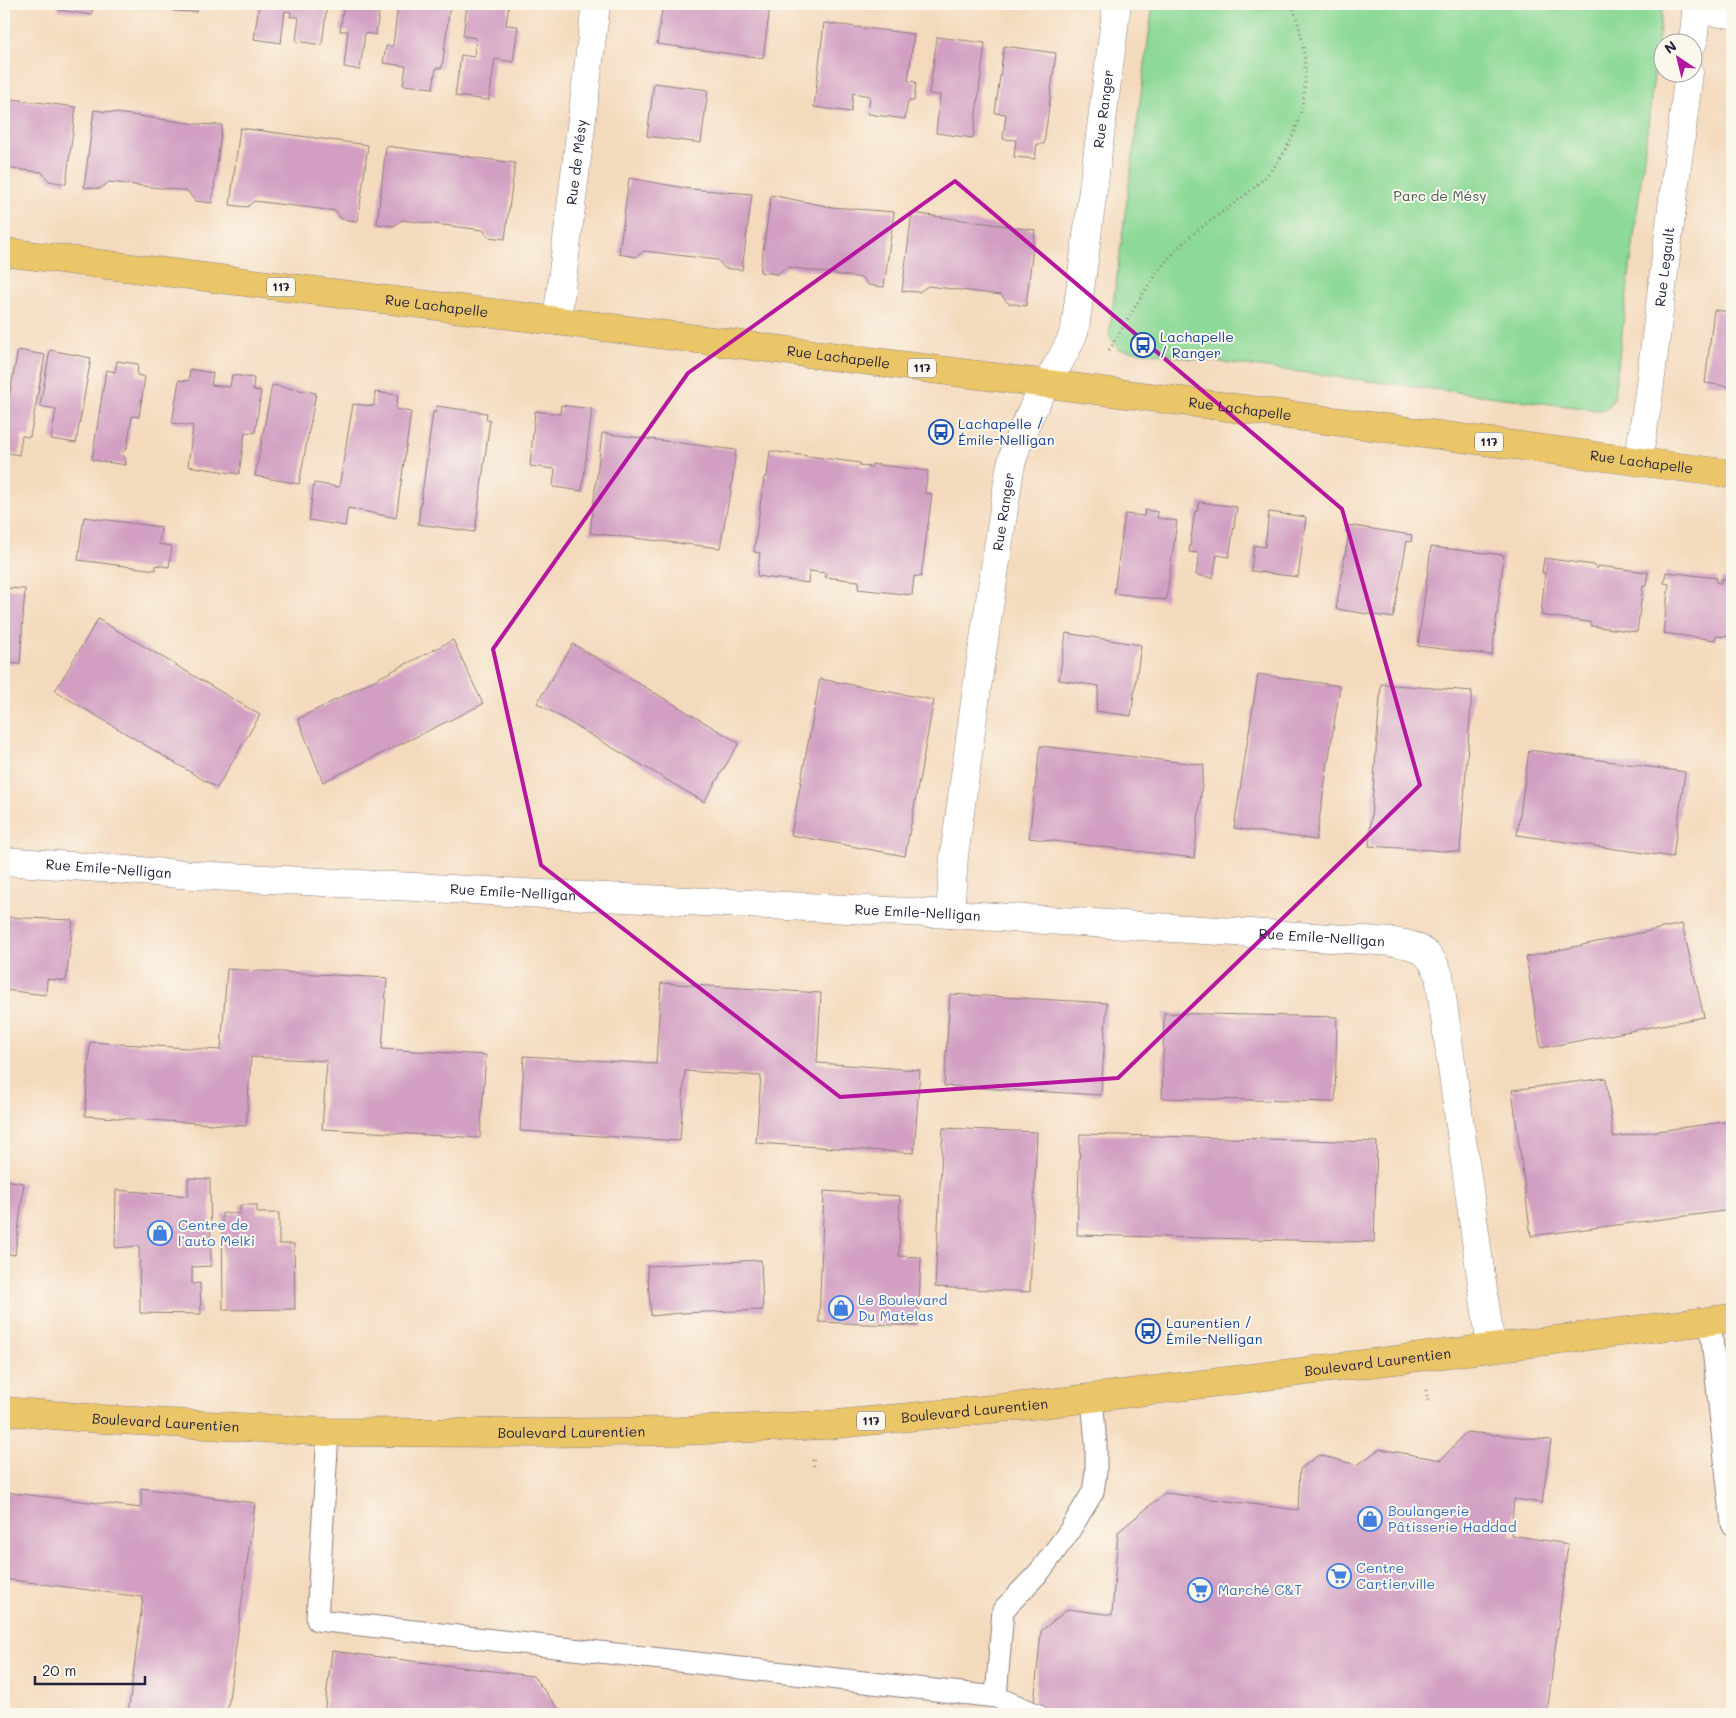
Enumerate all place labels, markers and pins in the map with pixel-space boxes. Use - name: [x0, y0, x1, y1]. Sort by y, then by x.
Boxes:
- place label: Lachapelle / Ranger: [1160, 327, 1234, 362]
- bus stop icon: Lachapelle / Ranger: [1130, 332, 1156, 358]
- place label: Lachapelle / Émile-Nelligan: [958, 414, 1054, 449]
- bus stop icon: Lachapelle / Émile-Nelligan: [928, 419, 954, 445]
- place label: Centre de l'auto Melki: [178, 1215, 255, 1250]
- shop icon: Centre de l'auto Melki: [147, 1220, 173, 1246]
- place label: Le Boulevard Du Matelas: [858, 1290, 947, 1325]
- shop icon: Le Boulevard Du Matelas: [828, 1295, 854, 1321]
- place label: Laurentien / Émile-Nelligan: [1166, 1313, 1262, 1348]
- bus stop icon: Laurentien / Émile-Nelligan: [1135, 1318, 1161, 1344]
- place label: Boulangerie Pâtisserie Haddad: [1388, 1501, 1517, 1536]
- shop icon: Boulangerie Pâtisserie Haddad: [1357, 1506, 1383, 1532]
- place label: Centre Cartierville: [1356, 1558, 1435, 1593]
- supermarket icon: Centre Cartierville: [1326, 1563, 1352, 1589]
- supermarket icon: Marché C&T: [1187, 1577, 1213, 1603]
- place label: Marché C&T: [1218, 1580, 1302, 1599]

